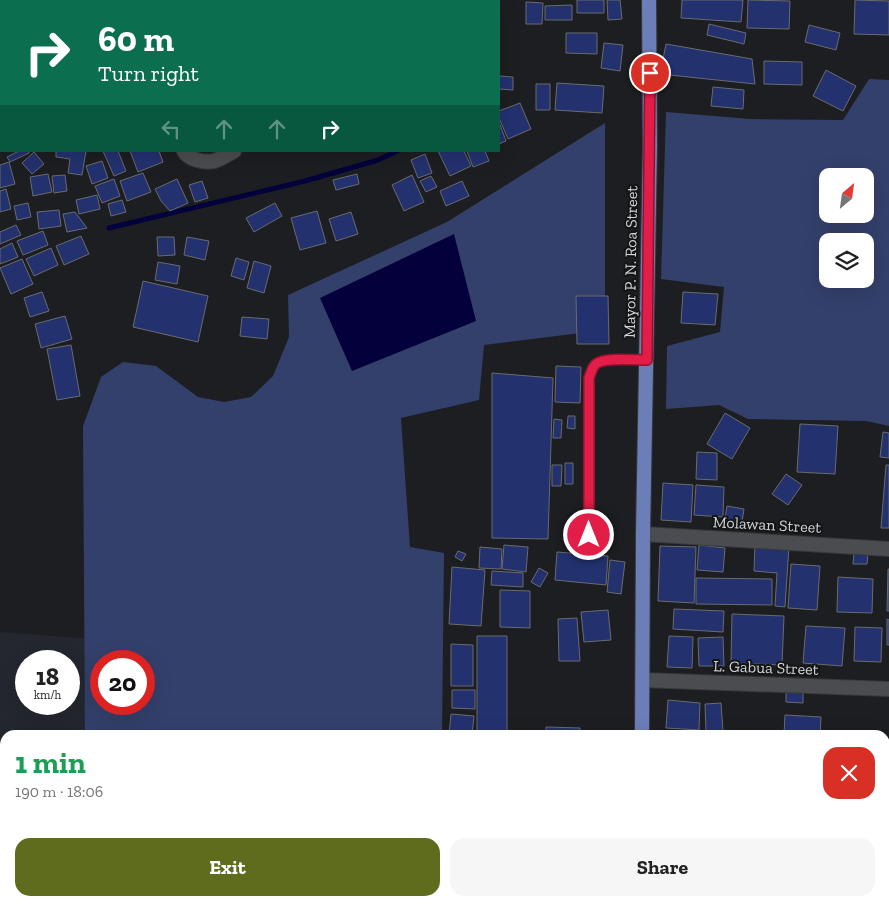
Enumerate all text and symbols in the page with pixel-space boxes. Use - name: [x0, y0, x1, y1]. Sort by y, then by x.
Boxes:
- text: 60 m: [98, 18, 174, 60]
- icon: right: [15, 20, 80, 85]
- pin: [629, 52, 671, 94]
- icon: arrive: [636, 59, 664, 87]
- text: Turn right: [98, 60, 199, 87]
- icon: left: [157, 115, 185, 143]
- icon: ahead: [210, 115, 238, 143]
- icon: ahead: [263, 115, 291, 143]
- icon: right: [316, 115, 344, 143]
- north arrow: [819, 168, 874, 222]
- map controls: [819, 168, 874, 288]
- street label: Mayor P. N. Roa Street: [620, 186, 641, 338]
- button: layers: [819, 233, 874, 288]
- position arrow: [562, 508, 614, 560]
- street label: Molawan Street: [712, 512, 822, 537]
- speed limit sign: 20: [90, 650, 155, 715]
- street label: L. Gabua Street: [713, 656, 819, 679]
- text: 18: [36, 661, 59, 691]
- text: km/h: [34, 688, 61, 702]
- text: 1 min: [15, 745, 86, 781]
- button: close: [823, 747, 875, 799]
- text: 190 m · 18:06: [15, 782, 103, 801]
- button: Exit: [15, 838, 440, 896]
- button: Share: [450, 838, 875, 896]

